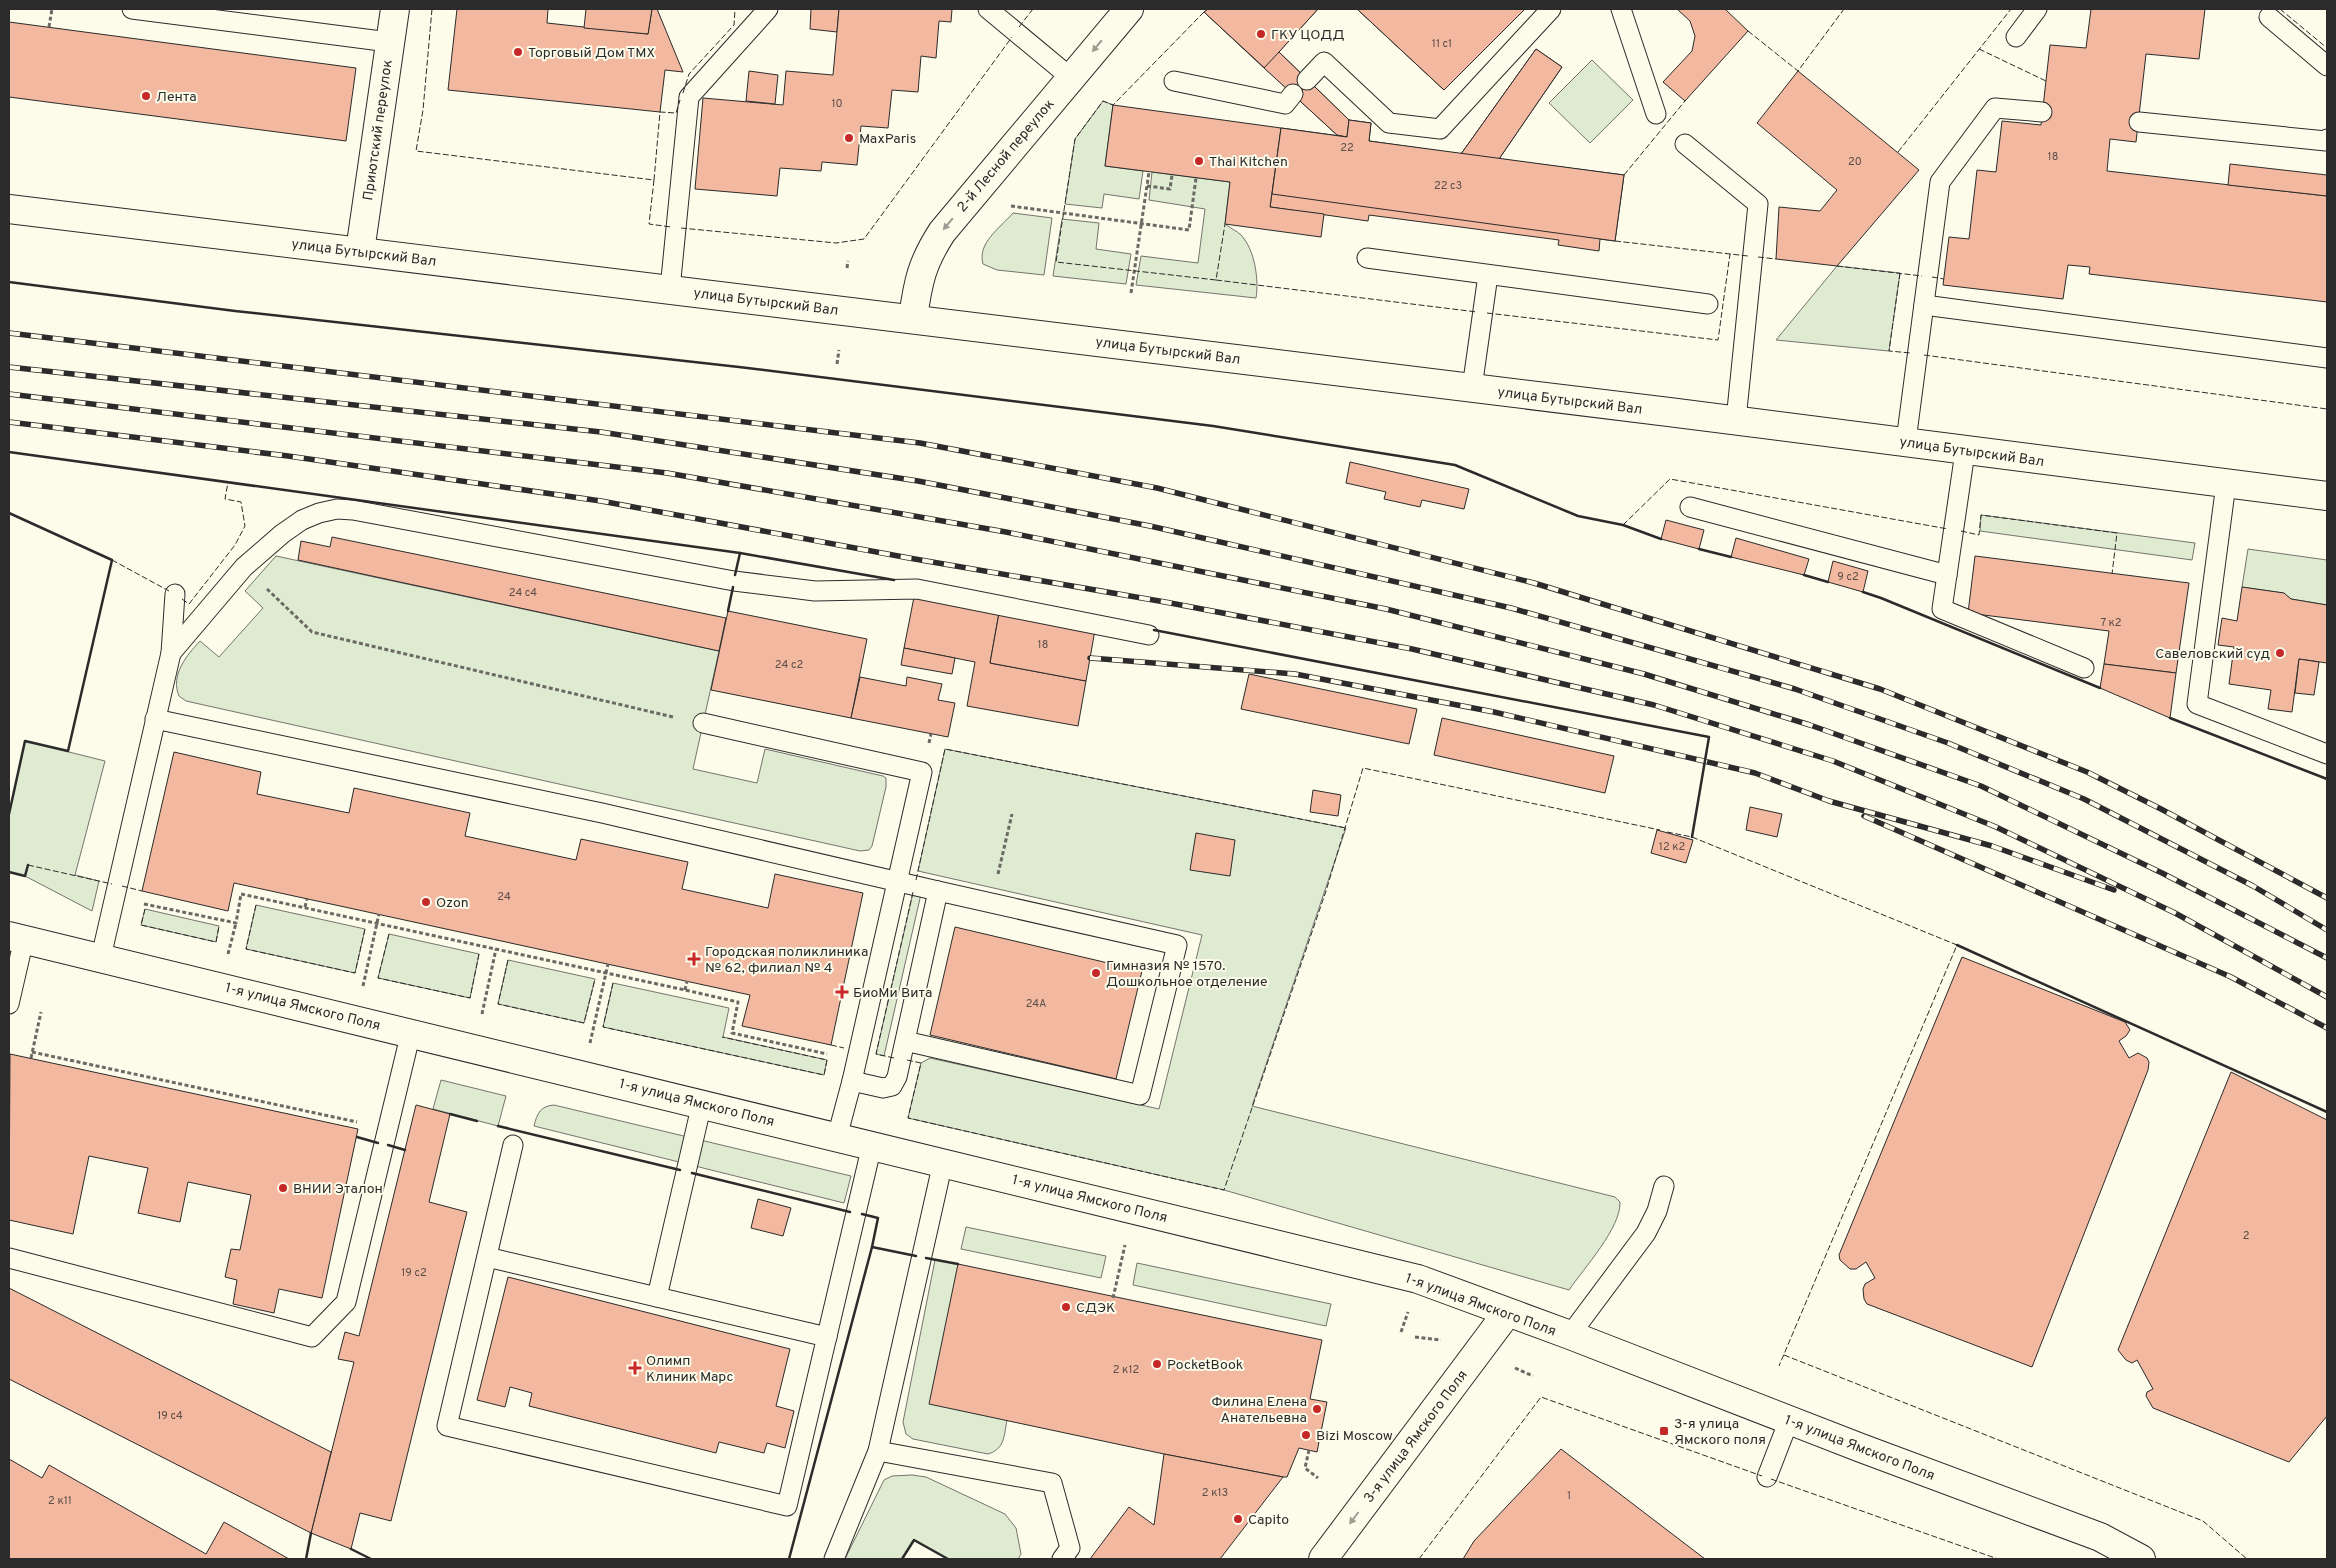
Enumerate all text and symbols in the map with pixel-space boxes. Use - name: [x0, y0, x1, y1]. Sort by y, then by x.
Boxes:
- place label: ГКУ ЦОДД: [1271, 27, 1345, 44]
- marker: ГКУ ЦОДД: [1255, 28, 1267, 40]
- house number: 11 с1: [1432, 37, 1452, 51]
- one-way arrow: [1092, 39, 1103, 52]
- place label: Торговый Дом ТМХ: [528, 45, 655, 62]
- marker: Торговый Дом ТМХ: [512, 46, 524, 58]
- street label: Приютский переулок: [360, 59, 397, 202]
- place label: Лента: [156, 89, 197, 106]
- marker: Лента: [140, 90, 152, 102]
- street label: 2-й Лесной переулок: [954, 96, 1058, 216]
- house number: 10: [831, 97, 843, 111]
- place label: MaxParis: [859, 131, 916, 148]
- marker: MaxParis: [843, 132, 855, 144]
- house number: 22: [1340, 141, 1354, 155]
- house number: 18: [2048, 150, 2058, 164]
- place label: Thai Kitchen: [1209, 154, 1288, 171]
- marker: Thai Kitchen: [1193, 155, 1205, 167]
- house number: 20: [1848, 155, 1862, 169]
- house number: 22 с3: [1434, 179, 1462, 193]
- one-way arrow: [943, 217, 954, 230]
- street label: улица Бутырский Вал: [290, 236, 437, 271]
- street label: улица Бутырский Вал: [692, 285, 839, 320]
- street label: улица Бутырский Вал: [1094, 334, 1241, 369]
- street label: улица Бутырский Вал: [1496, 384, 1643, 419]
- street label: улица Бутырский Вал: [1898, 434, 2045, 471]
- house number: 9 с2: [1837, 570, 1859, 584]
- house number: 24 с4: [509, 586, 537, 600]
- house number: 7 к2: [2101, 616, 2121, 630]
- house number: 18: [1038, 638, 1048, 652]
- place label: Савеловский cуд: [2155, 646, 2270, 663]
- marker: Савеловский cуд: [2274, 647, 2286, 659]
- house number: 24 с2: [775, 658, 803, 672]
- house number: 12 к2: [1659, 840, 1685, 854]
- house number: 24: [497, 890, 511, 904]
- place label: Ozon: [436, 895, 469, 912]
- marker: Ozon: [420, 896, 432, 908]
- place label: Городская поликлиника № 62, филиал № 4: [705, 944, 868, 977]
- marker: Городская поликлиника № 62, филиал № 4: [687, 952, 701, 966]
- place label: Гимназия № 1570. Дошкольное отделение: [1106, 958, 1268, 991]
- marker: Гимназия № 1570. Дошкольное отделение: [1090, 967, 1102, 979]
- street label: 1-я улица Ямского Поля: [223, 980, 382, 1035]
- marker: БиоМи Вита: [835, 985, 849, 999]
- place label: БиоМи Вита: [853, 985, 932, 1002]
- house number: 24А: [1026, 997, 1046, 1011]
- street label: 1-я улица Ямского Поля: [617, 1076, 776, 1131]
- street label: 1-я улица Ямского Поля: [1010, 1172, 1169, 1227]
- place label: ВНИИ Эталон: [293, 1181, 383, 1198]
- marker: ВНИИ Эталон: [277, 1182, 289, 1194]
- house number: 2: [2243, 1229, 2249, 1243]
- house number: 19 с2: [401, 1266, 427, 1280]
- street label: 1-я улица Ямского Поля: [1403, 1270, 1558, 1341]
- place label: СДЭК: [1076, 1300, 1115, 1317]
- marker: СДЭК: [1060, 1301, 1072, 1313]
- place label: Олимп Клиник Марс: [646, 1353, 733, 1386]
- place label: PocketBook: [1167, 1357, 1243, 1374]
- marker: PocketBook: [1151, 1358, 1163, 1370]
- marker: Олимп Клиник Марс: [628, 1361, 642, 1375]
- house number: 2 к12: [1113, 1363, 1139, 1377]
- street label: 3-я улица Ямского Поля: [1361, 1367, 1472, 1507]
- place label: Филина Елена Анательевна: [1211, 1394, 1307, 1427]
- marker: Филина Елена Анательевна: [1311, 1403, 1323, 1415]
- house number: 19 c4: [157, 1409, 183, 1423]
- street label: 1-я улица Ямского Поля: [1782, 1412, 1937, 1485]
- place label: 3-я улица Ямского поля: [1674, 1416, 1766, 1449]
- marker: 3-я улица Ямского поля: [1658, 1425, 1670, 1437]
- place label: Bizi Moscow: [1316, 1428, 1393, 1445]
- marker: Bizi Moscow: [1300, 1429, 1312, 1441]
- house number: 2 к13: [1202, 1486, 1228, 1500]
- house number: 1: [1567, 1489, 1571, 1503]
- house number: 2 к11: [48, 1494, 72, 1508]
- one-way arrow: [1349, 1511, 1359, 1525]
- place label: Capito: [1248, 1512, 1289, 1529]
- marker: Capito: [1232, 1513, 1244, 1525]

